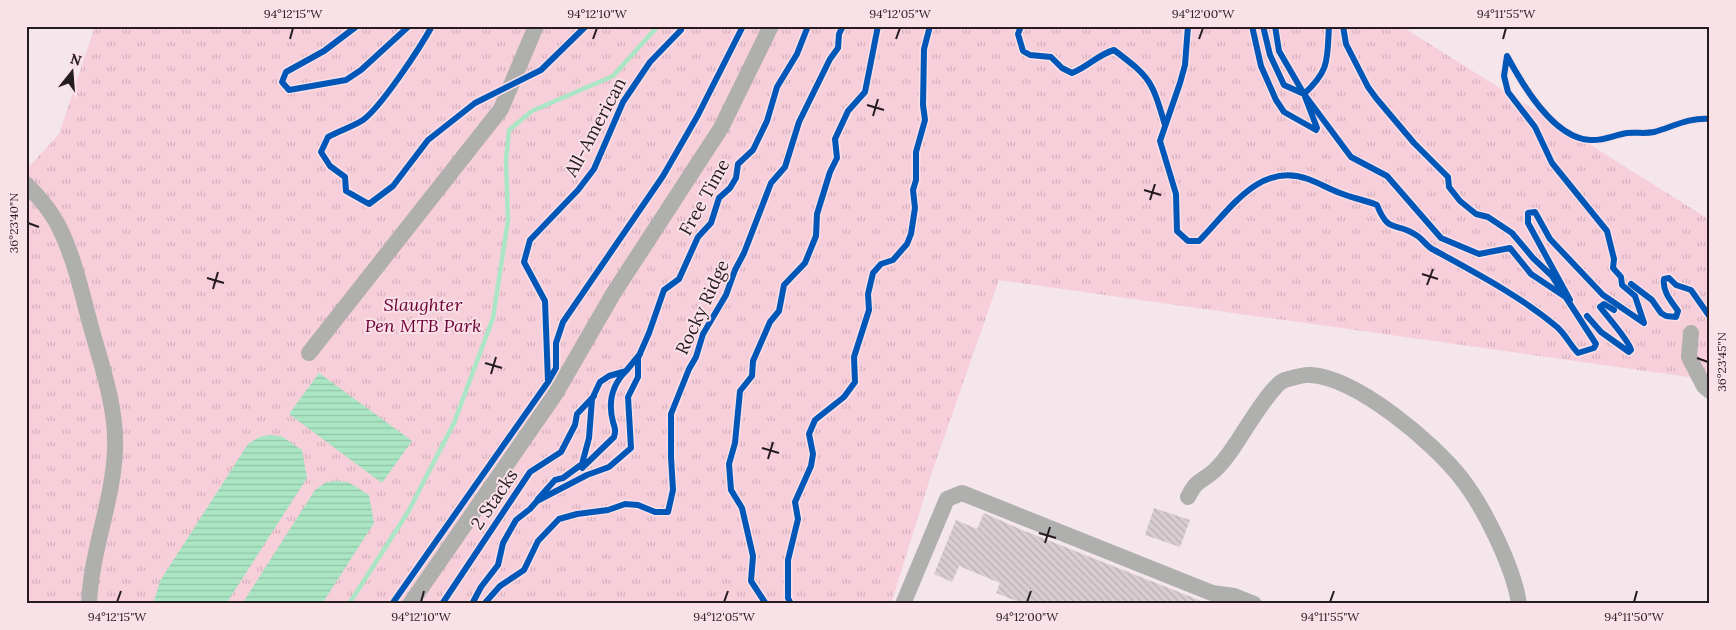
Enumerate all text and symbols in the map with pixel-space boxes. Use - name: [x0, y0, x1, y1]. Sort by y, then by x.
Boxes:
- text: 94°12'15"W: [264, 6, 323, 21]
- text: 94°12'10"W: [567, 6, 628, 21]
- text: 94°12'05"W: [869, 6, 932, 21]
- text: 94°12'00"W: [1172, 6, 1235, 21]
- text: 94°11'55"W: [1477, 6, 1536, 21]
- north arrow: [48, 48, 98, 98]
- text: N: [68, 49, 84, 70]
- street label: All-American: [559, 73, 631, 182]
- street label: Free Time: [674, 155, 735, 239]
- text: 36°23'40"N: [6, 193, 21, 253]
- street label: Rocky Ridge: [670, 256, 734, 358]
- park label: Slaughter Pen MTB Park: [365, 293, 481, 337]
- text: 36°23'45"N: [1714, 332, 1729, 392]
- street label: 2 Stacks: [465, 464, 523, 534]
- text: 94°12'15"W: [88, 609, 147, 624]
- text: 94°12'10"W: [391, 609, 452, 624]
- text: 94°12'05"W: [693, 609, 756, 624]
- text: 94°12'00"W: [996, 609, 1059, 624]
- text: 94°11'55"W: [1301, 609, 1360, 624]
- text: 94°11'50"W: [1604, 609, 1665, 624]

